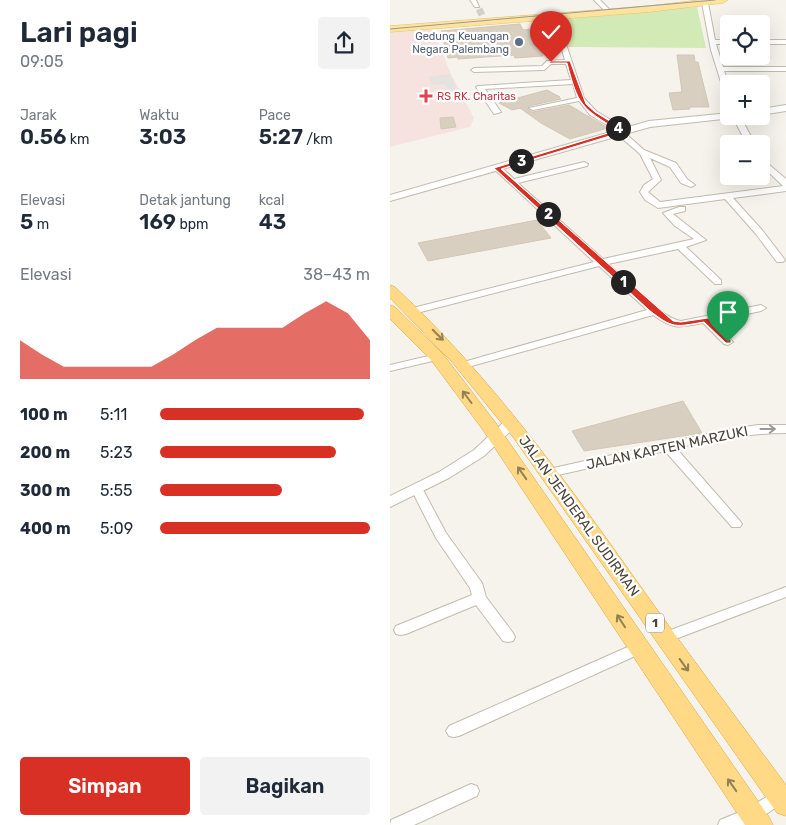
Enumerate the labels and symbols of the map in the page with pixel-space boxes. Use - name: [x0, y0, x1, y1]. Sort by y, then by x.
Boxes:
- pin: [530, 11, 572, 62]
- place label: Gedung Keuangan Negara Palembang: [412, 30, 509, 56]
- marker: Gedung Keuangan Negara Palembang: [513, 36, 525, 48]
- marker: RS RK. Charitas: [419, 89, 433, 103]
- place label: RS RK. Charitas: [437, 90, 516, 103]
- pin: 4: [606, 116, 630, 140]
- pin: 3: [508, 148, 534, 174]
- pin: 2: [536, 202, 560, 226]
- pin: 1: [610, 270, 636, 294]
- pin: [707, 291, 749, 342]
- one-way arrow: [432, 329, 444, 342]
- one-way arrow: [462, 391, 473, 404]
- street label: JALAN KAPTEN MARZUKI: [584, 423, 750, 473]
- one-way arrow: [759, 424, 775, 434]
- street label: JALAN JENDERAL SUDIRMAN: [515, 432, 643, 600]
- one-way arrow: [517, 466, 527, 480]
- road number: 1: [646, 614, 664, 632]
- one-way arrow: [616, 615, 626, 629]
- one-way arrow: [679, 658, 690, 671]
- one-way arrow: [727, 778, 737, 792]

